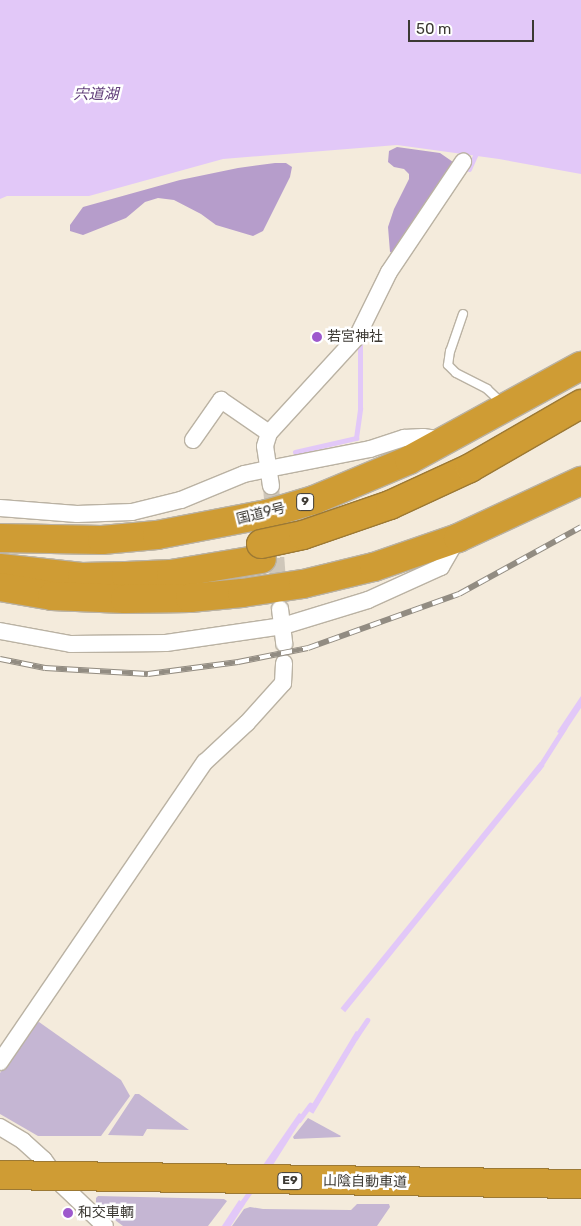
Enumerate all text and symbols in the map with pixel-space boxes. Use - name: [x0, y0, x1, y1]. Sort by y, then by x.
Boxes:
- scale bar: [411, 10, 537, 42]
- text: 50 m: [416, 20, 451, 38]
- water label: 宍道湖: [74, 86, 118, 104]
- place label: 若宮神社: [327, 329, 383, 345]
- marker: 若宮神社: [311, 331, 323, 343]
- road number: 9: [295, 492, 315, 512]
- street label: 国道9号: [235, 500, 287, 528]
- road number: E9: [276, 1172, 304, 1190]
- street label: 山陰自動車道: [323, 1173, 407, 1191]
- place label: 和交車輌: [78, 1205, 134, 1221]
- marker: 和交車輌: [62, 1207, 74, 1219]

